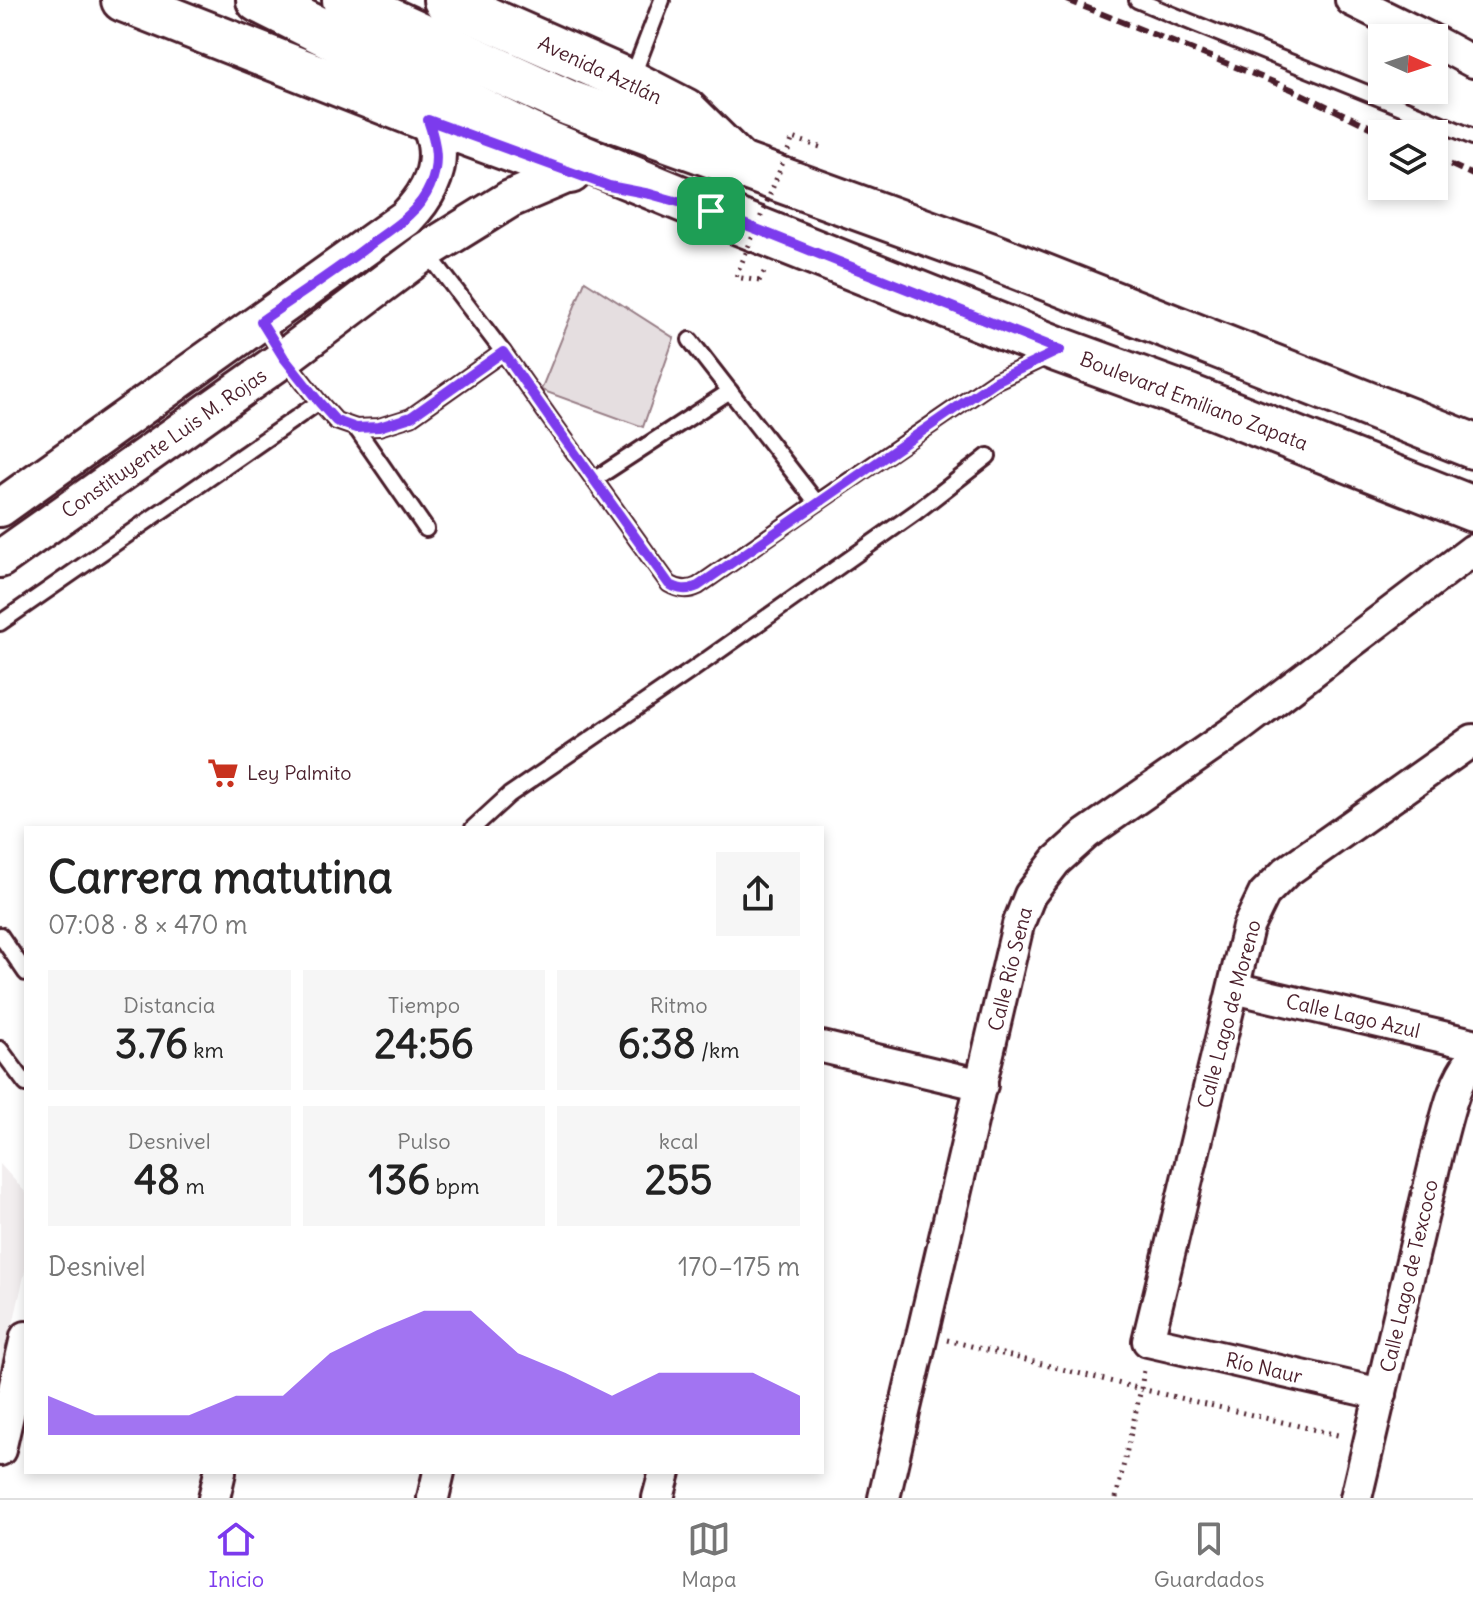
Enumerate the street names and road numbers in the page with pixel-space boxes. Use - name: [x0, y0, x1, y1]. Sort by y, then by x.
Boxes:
- street label: Avenida Aztlán: [534, 30, 666, 109]
- street label: Boulevard Emiliano Zapata: [1077, 346, 1312, 456]
- street label: Constituyente Luis M. Rojas: [56, 362, 271, 523]
- street label: Calle Río Sena: [982, 904, 1037, 1034]
- street label: Calle Lago de Moreno: [1191, 917, 1266, 1111]
- street label: Calle Lago Azul: [1284, 988, 1423, 1043]
- street label: Calle Lago de Texcoco: [1374, 1177, 1443, 1375]
- street label: Río Naur: [1223, 1347, 1305, 1388]

